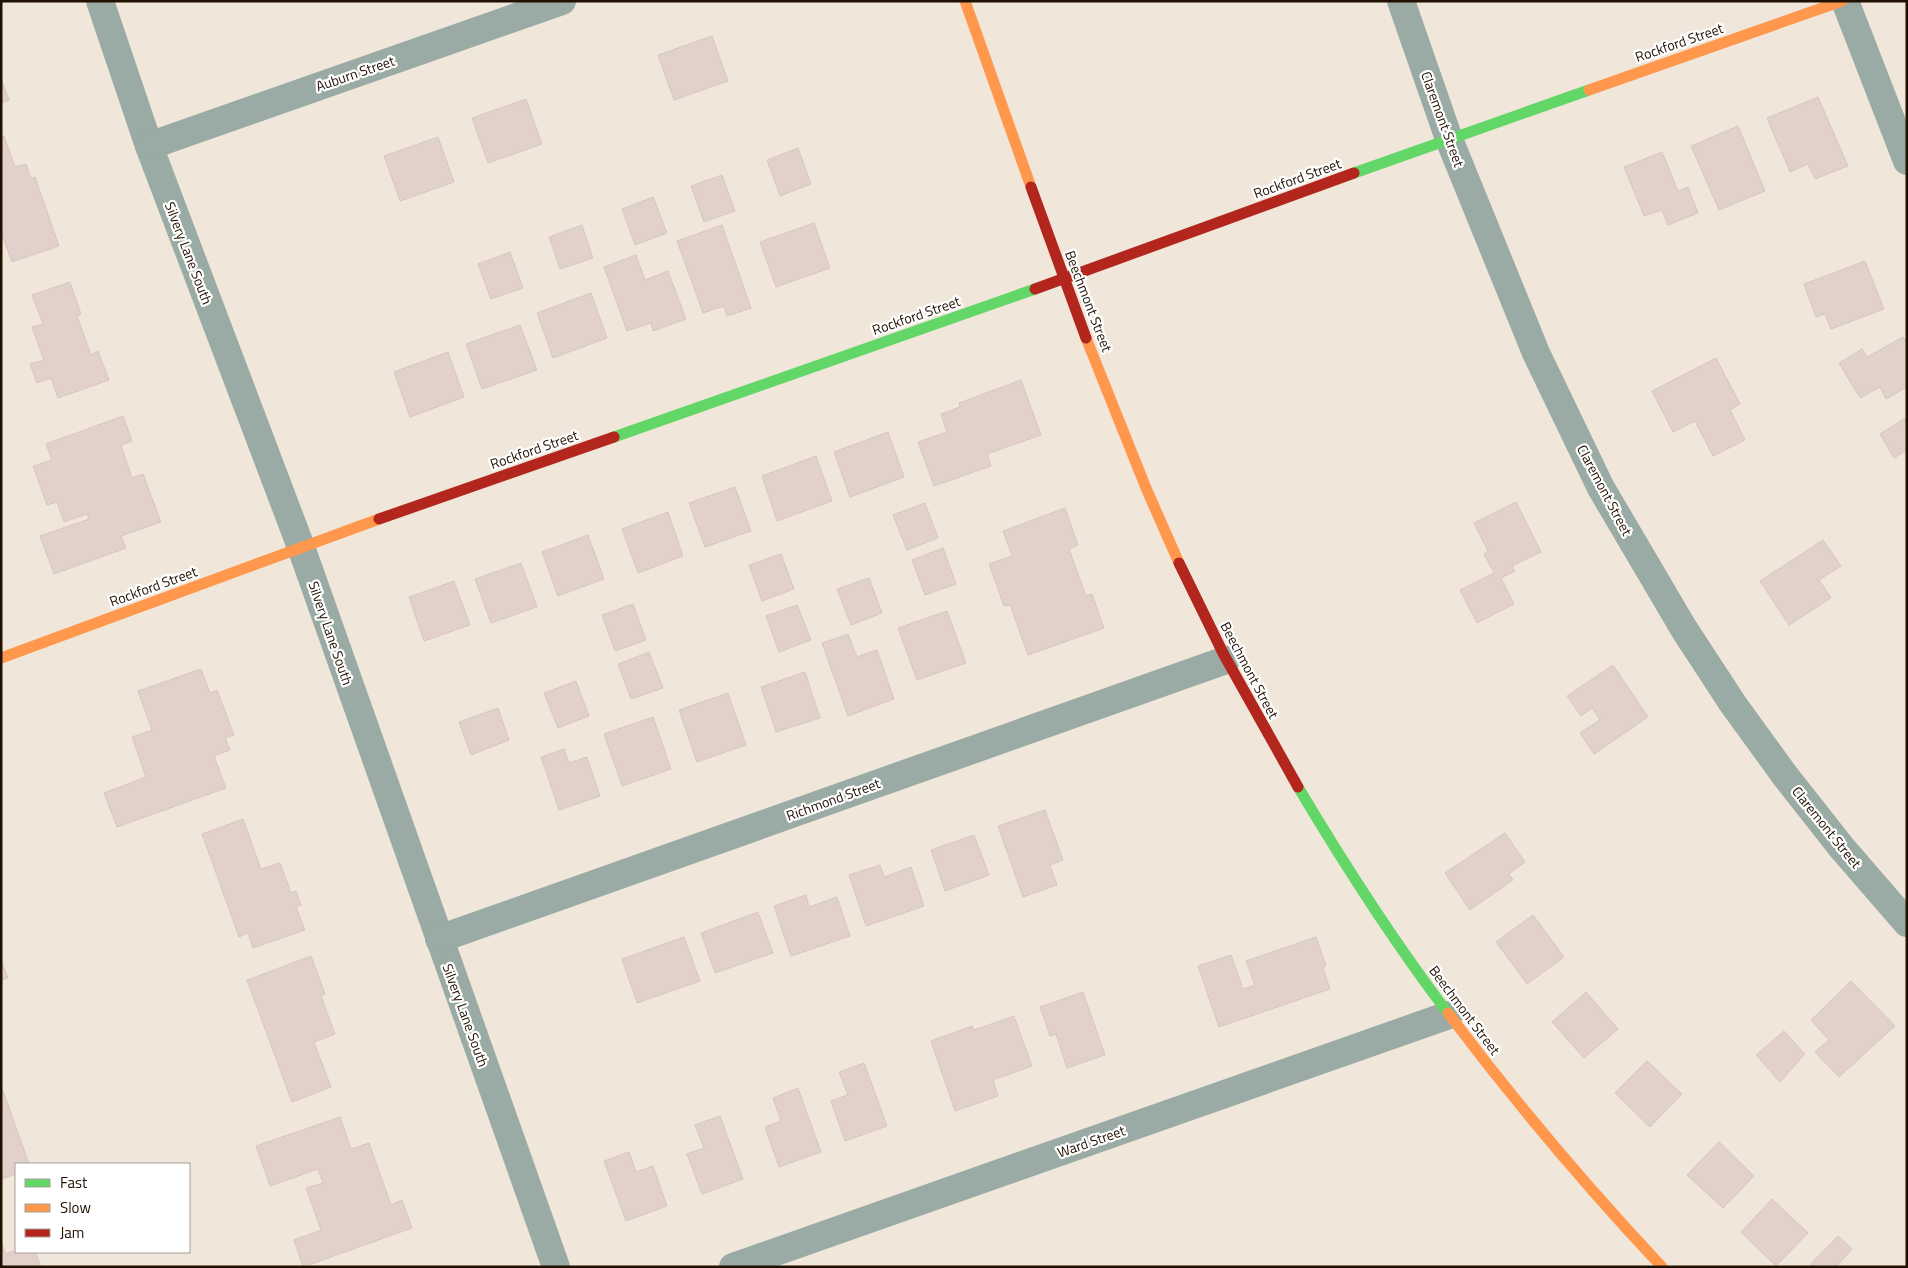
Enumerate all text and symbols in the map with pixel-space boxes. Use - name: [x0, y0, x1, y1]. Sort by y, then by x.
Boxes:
- street label: Rockford Street: [1632, 17, 1726, 67]
- street label: Auburn Street: [313, 50, 397, 96]
- street label: Claremont Street: [1416, 68, 1470, 170]
- street label: Rockford Street: [1250, 152, 1344, 204]
- street label: Silvery Lane South: [160, 199, 218, 307]
- street label: Beechmont Street: [1060, 247, 1118, 355]
- street label: Rockford Street: [869, 290, 963, 340]
- street label: Rockford Street: [487, 424, 581, 474]
- street label: Claremont Street: [1572, 441, 1638, 539]
- street label: Rockford Street: [106, 560, 200, 612]
- street label: Silvery Lane South: [303, 578, 359, 688]
- street label: Beechmont Street: [1216, 618, 1284, 722]
- street label: Richmond Street: [783, 772, 883, 826]
- street label: Claremont Street: [1787, 781, 1867, 873]
- street label: Silvery Lane South: [438, 960, 494, 1070]
- street label: Beechmont Street: [1424, 961, 1506, 1059]
- street label: Ward Street: [1054, 1120, 1128, 1162]
- legend: [15, 1163, 190, 1253]
- text: Fast: [60, 1171, 88, 1194]
- text: Slow: [60, 1196, 91, 1219]
- text: Jam: [60, 1221, 84, 1244]

